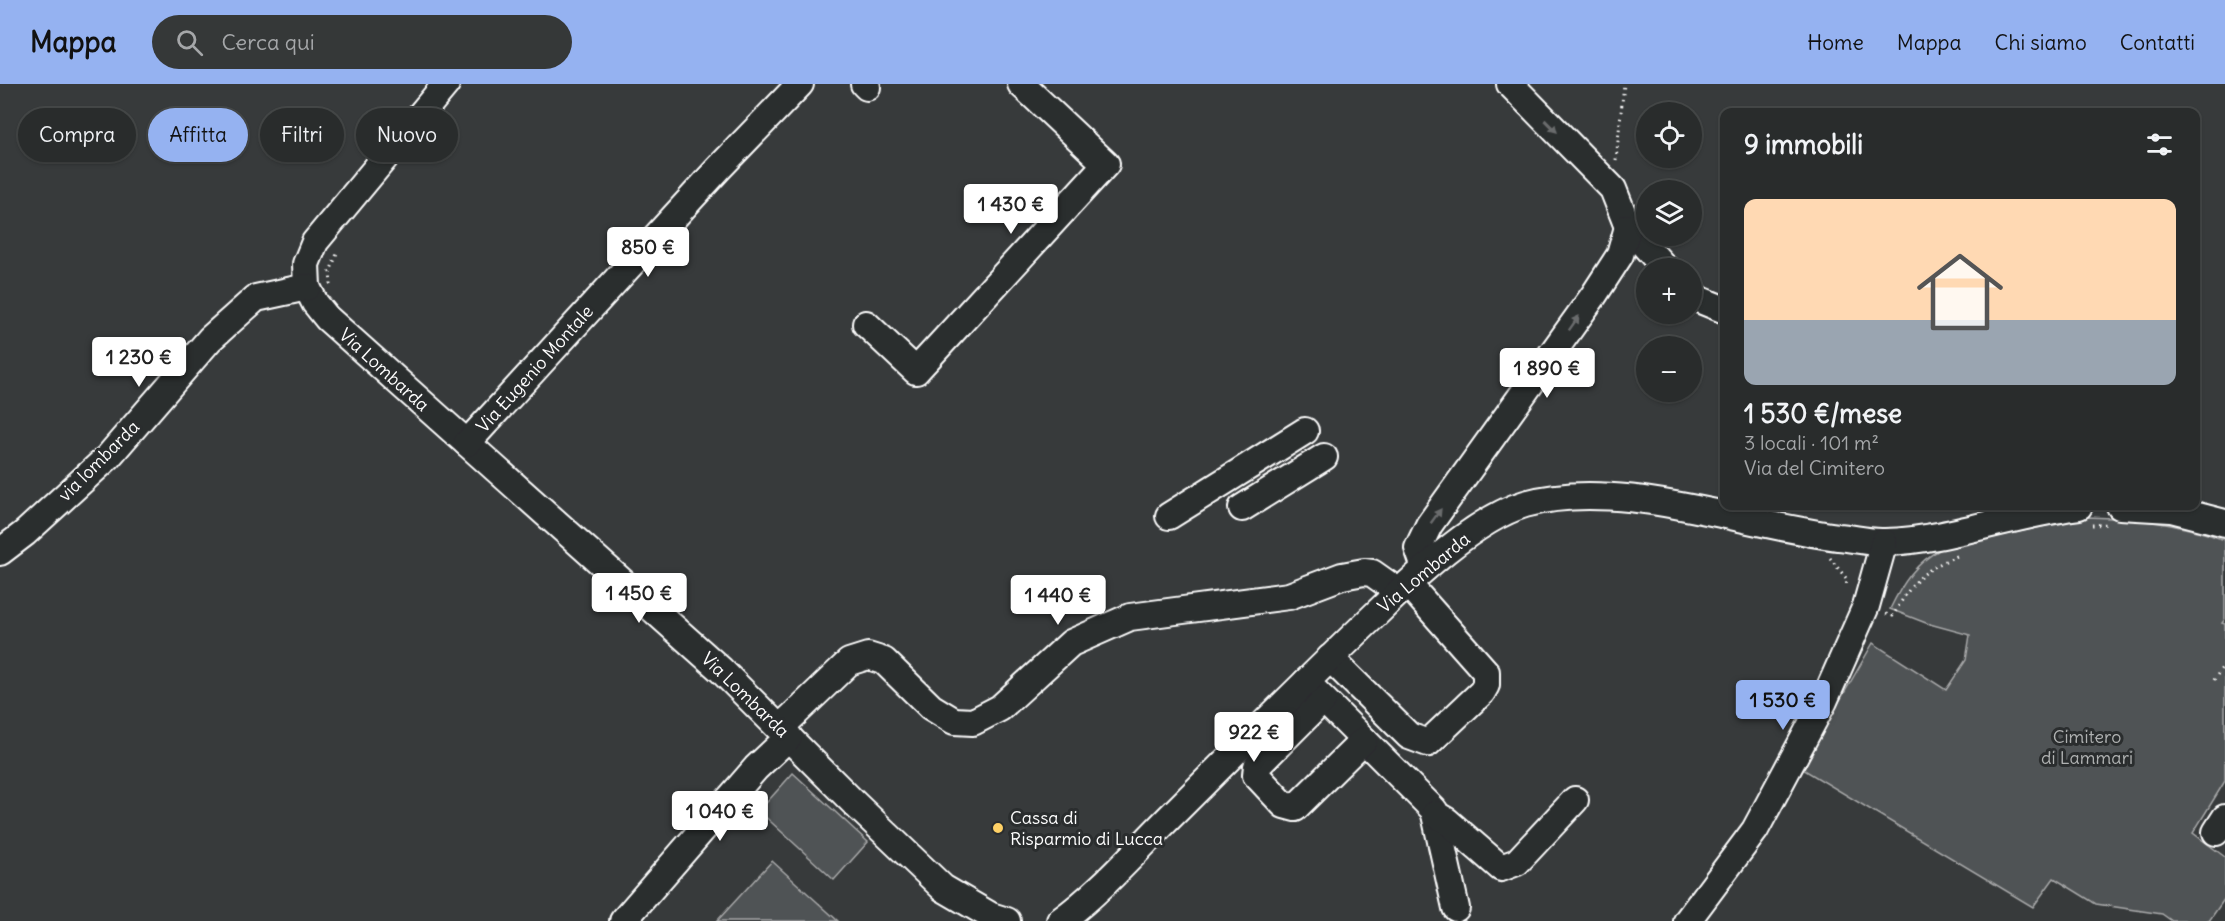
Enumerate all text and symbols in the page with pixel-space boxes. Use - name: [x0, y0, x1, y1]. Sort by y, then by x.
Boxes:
- search box: [152, 15, 572, 69]
- text: Mappa: [30, 24, 116, 60]
- icon: search: [173, 26, 206, 59]
- text: Cerca qui: [221, 28, 315, 56]
- text: Home: [1807, 29, 1864, 56]
- text: Mappa: [1897, 29, 1962, 56]
- text: Chi siamo: [1995, 29, 2087, 56]
- text: Contatti: [2120, 29, 2195, 56]
- map controls: [1636, 102, 1702, 402]
- button: locate: [1636, 102, 1702, 168]
- chip: Compra: [18, 108, 136, 162]
- chip: Affitta: [148, 108, 248, 162]
- chip: Filtri: [260, 108, 344, 162]
- chip: Nuovo: [356, 108, 458, 162]
- one-way arrow: [1544, 118, 1558, 133]
- text: 9 immobili: [1744, 128, 1863, 161]
- icon: filters: [2143, 128, 2176, 161]
- button: layers: [1636, 180, 1702, 246]
- pin: 1 430 €: [956, 184, 1066, 235]
- text: 1 430 €: [978, 191, 1044, 216]
- pin: 850 €: [606, 227, 690, 278]
- text: 850 €: [621, 234, 675, 259]
- icon: home: [1906, 238, 2014, 346]
- button: +: [1636, 258, 1702, 324]
- street label: Via Eugenio Montale: [471, 300, 598, 437]
- one-way arrow: [1568, 316, 1580, 332]
- street label: Via Lombarda: [334, 323, 434, 416]
- button: −: [1636, 336, 1702, 402]
- pin: 1 230 €: [84, 337, 194, 388]
- text: 1 230 €: [106, 344, 172, 369]
- pin: 1 890 €: [1492, 348, 1602, 399]
- text: 1 890 €: [1514, 355, 1580, 380]
- text: 1 530 €/mese: [1744, 397, 1902, 430]
- street label: via lombarda: [53, 415, 144, 506]
- text: 3 locali · 101 m²: [1744, 430, 1879, 455]
- text: Via del Cimitero: [1744, 455, 1885, 480]
- one-way arrow: [1430, 508, 1442, 524]
- street label: Via Lombarda: [1373, 527, 1475, 618]
- pin: 1 450 €: [584, 573, 694, 624]
- pin: 1 440 €: [1003, 575, 1113, 626]
- text: 1 450 €: [606, 580, 672, 605]
- text: 1 440 €: [1025, 582, 1091, 607]
- street label: Via Lombarda: [697, 647, 794, 742]
- pin: 1 530 €: [1728, 680, 1838, 731]
- text: 1 530 €: [1750, 687, 1816, 712]
- pin: 922 €: [1212, 712, 1296, 763]
- text: 922 €: [1228, 719, 1280, 744]
- park label: Cimitero di Lammari: [2041, 725, 2133, 769]
- pin: 1 040 €: [665, 791, 775, 842]
- text: 1 040 €: [686, 798, 754, 823]
- place label: Cassa di Risparmio di Lucca: [1010, 806, 1163, 850]
- marker: Cassa di Risparmio di Lucca: [991, 821, 1005, 835]

